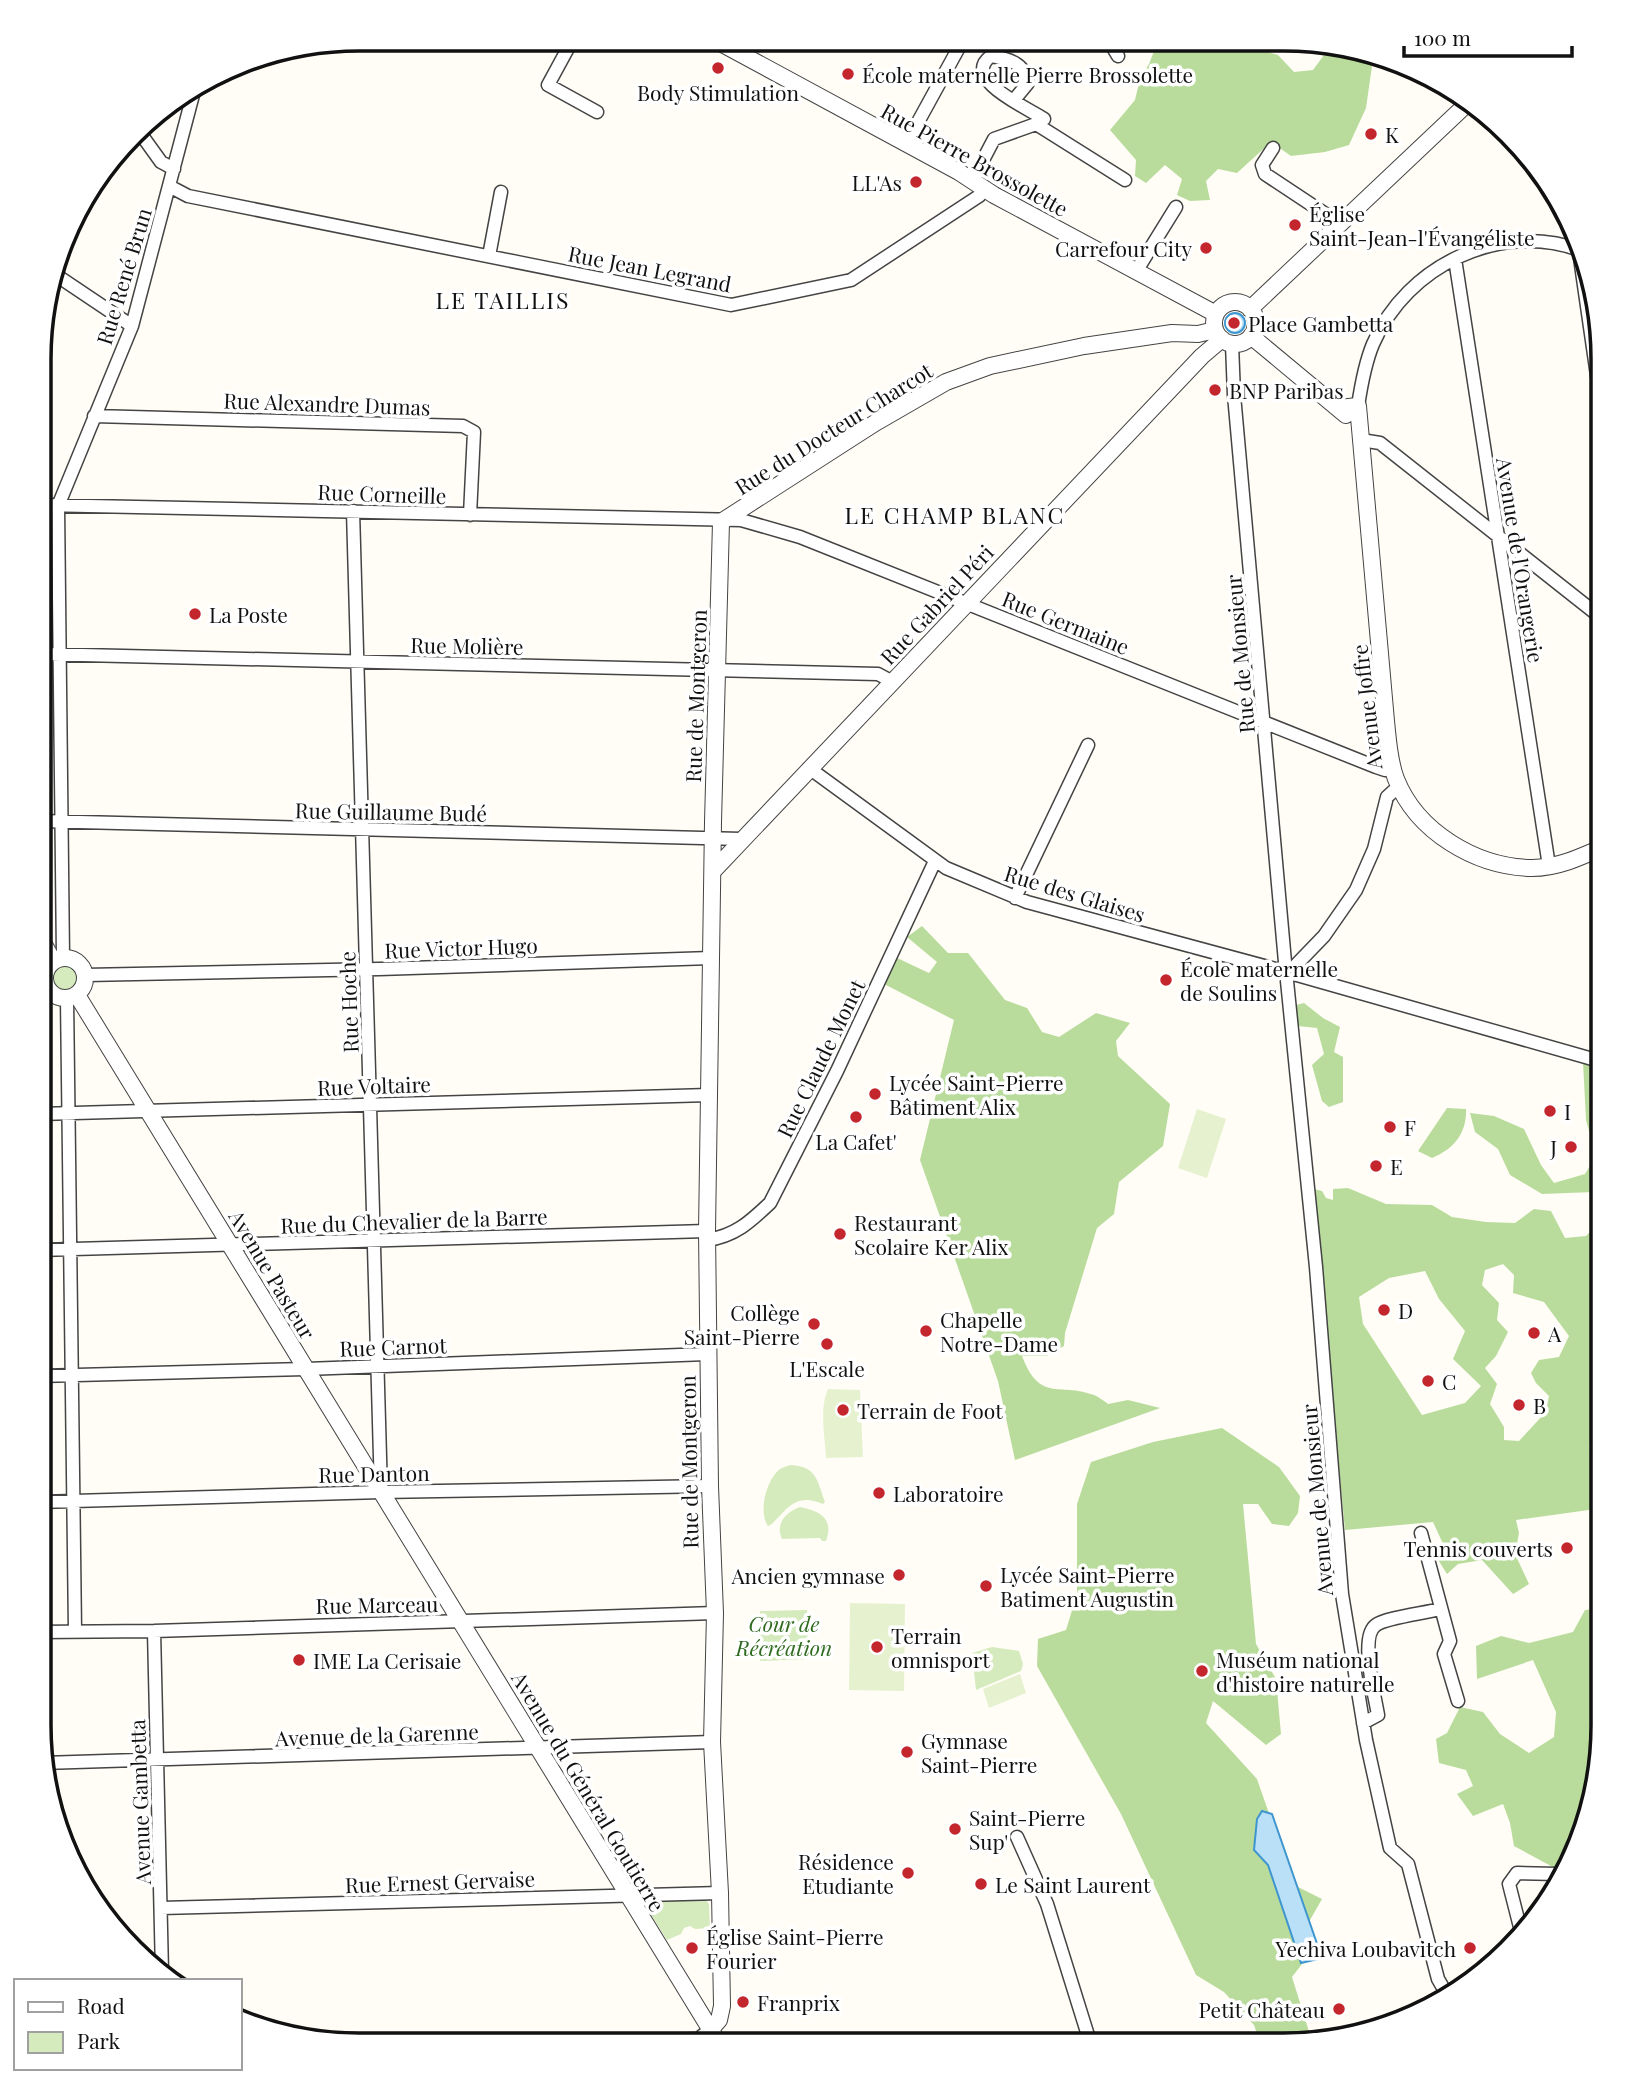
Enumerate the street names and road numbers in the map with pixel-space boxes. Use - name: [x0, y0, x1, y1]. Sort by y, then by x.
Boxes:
- street label: Rue Pierre Brossolette: [877, 96, 1073, 222]
- street label: Rue René Brun: [89, 204, 157, 348]
- street label: Rue Jean Legrand: [566, 238, 734, 298]
- street label: Rue du Docteur Charcot: [729, 355, 938, 500]
- street label: Rue Alexandre Dumas: [223, 385, 431, 421]
- street label: Avenue de l'Orangerie: [1491, 454, 1551, 665]
- street label: Rue Corneille: [317, 477, 447, 509]
- street label: Rue Gabriel Péri: [873, 538, 999, 670]
- street label: Rue de Monsieur: [1218, 573, 1260, 735]
- street label: Rue Germaine: [998, 584, 1134, 660]
- street label: Rue de Montgeron: [678, 609, 712, 783]
- street label: Rue Molière: [410, 630, 524, 660]
- street label: Avenue Joffre: [1344, 643, 1388, 772]
- street label: Rue Guillaume Budé: [295, 795, 487, 827]
- street label: Rue des Glaises: [1001, 858, 1149, 928]
- street label: Rue Victor Hugo: [384, 930, 538, 964]
- street label: Rue Hoche: [332, 951, 364, 1053]
- street label: Rue Claude Monet: [770, 974, 871, 1142]
- street label: Rue Voltaire: [317, 1069, 431, 1101]
- street label: Rue du Chevalier de la Barre: [280, 1201, 548, 1239]
- street label: Avenue Pasteur: [223, 1203, 323, 1344]
- street label: Rue Carnot: [339, 1330, 448, 1362]
- street label: Rue de Montgeron: [672, 1375, 704, 1549]
- street label: Avenue de Monsieur: [1294, 1402, 1338, 1598]
- street label: Rue Danton: [318, 1458, 430, 1488]
- street label: Rue Marceau: [315, 1589, 439, 1619]
- street label: Avenue du Général Goutierre: [506, 1665, 672, 1916]
- street label: Avenue de la Garenne: [274, 1716, 479, 1752]
- street label: Avenue Gambetta: [122, 1718, 156, 1886]
- street label: Rue Ernest Gervaise: [344, 1864, 536, 1898]

